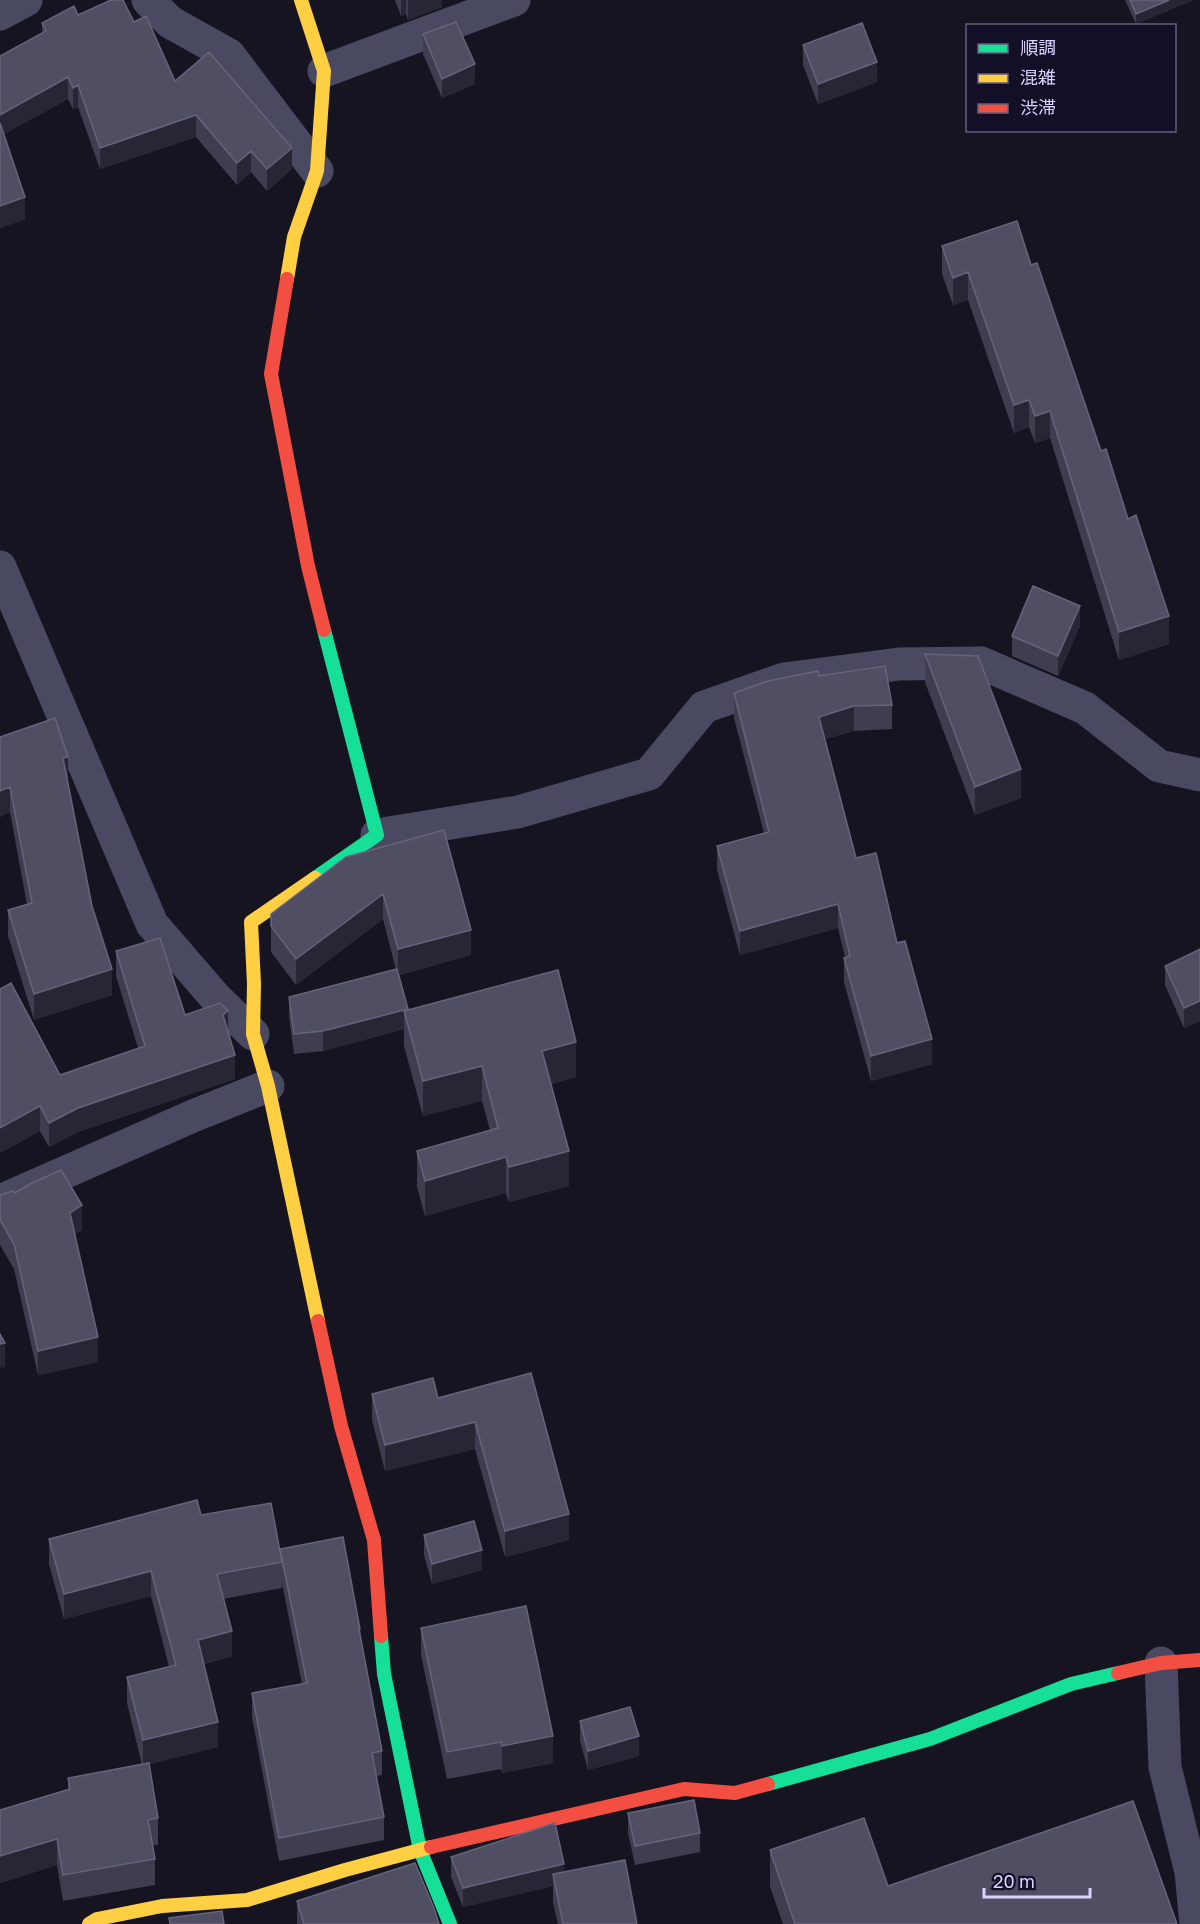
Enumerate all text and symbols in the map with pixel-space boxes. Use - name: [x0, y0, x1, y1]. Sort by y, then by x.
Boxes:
- legend: [966, 24, 1176, 132]
- text: 順調: [1020, 36, 1056, 58]
- text: 混雑: [1020, 66, 1056, 88]
- text: 渋滞: [1020, 96, 1056, 118]
- scale bar: [984, 1861, 1090, 1899]
- text: 20 m: [993, 1870, 1035, 1892]

